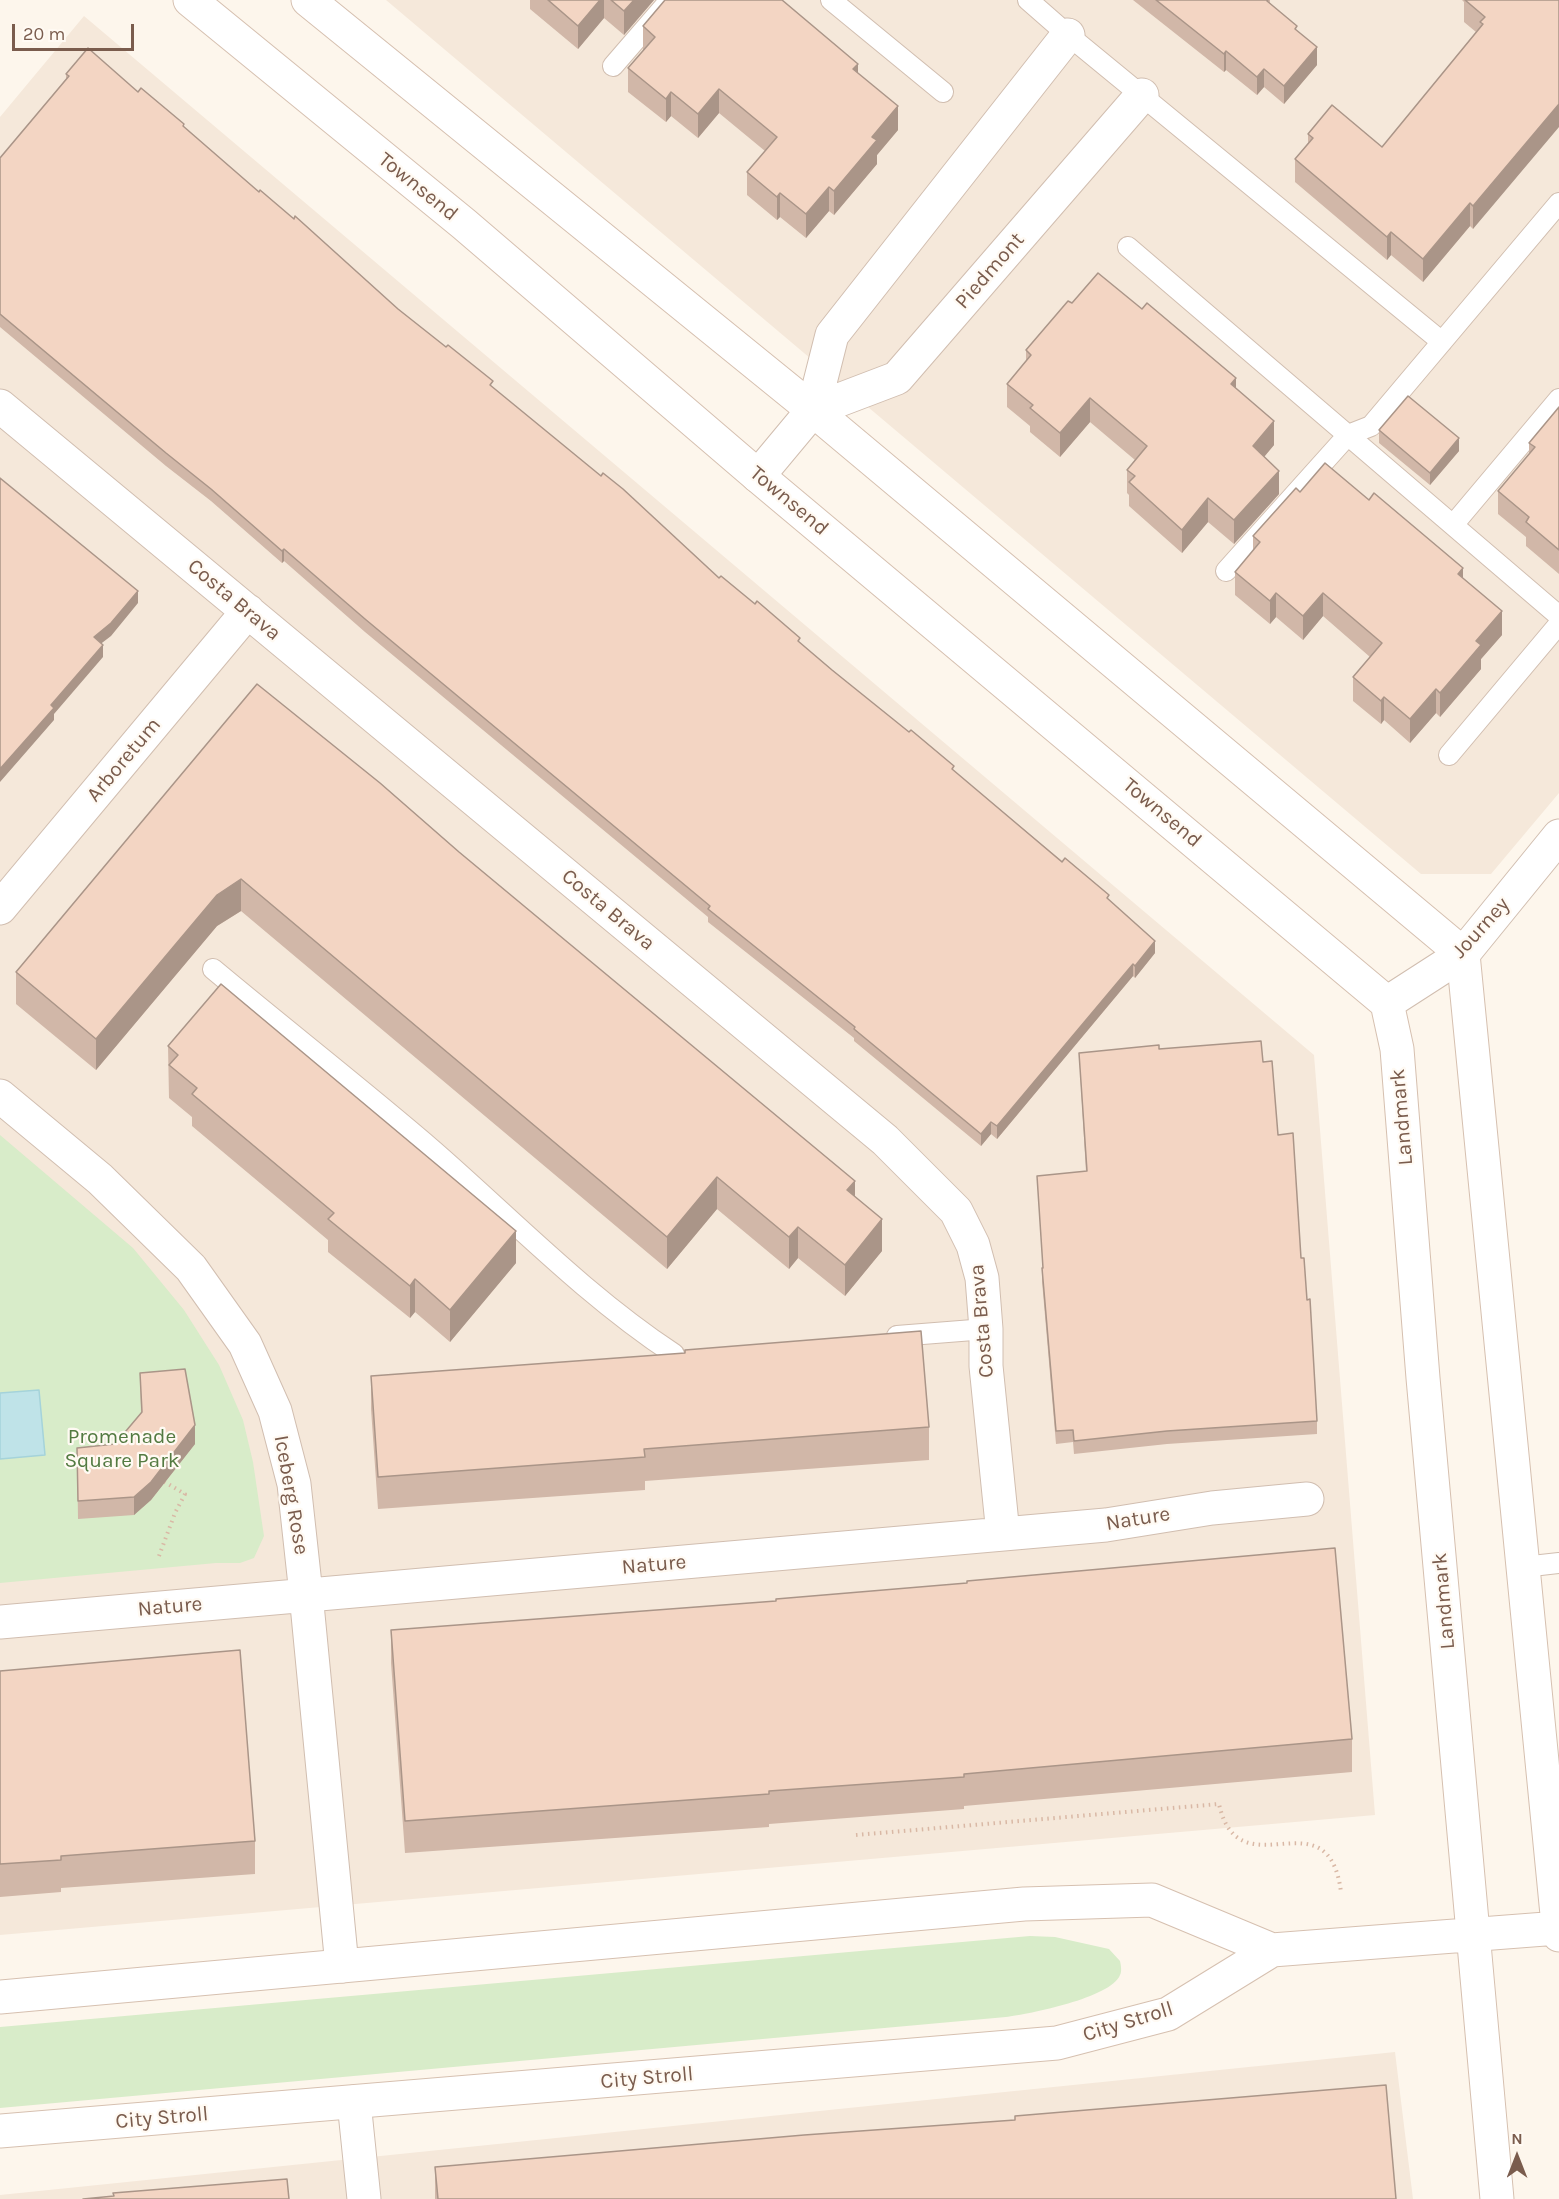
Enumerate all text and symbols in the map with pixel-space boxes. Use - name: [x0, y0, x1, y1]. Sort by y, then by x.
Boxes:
- scale bar: [15, 12, 136, 50]
- text: 20 m: [23, 23, 65, 45]
- street label: Townsend: [373, 147, 463, 227]
- street label: Piedmont: [950, 228, 1030, 314]
- street label: Townsend: [744, 461, 834, 541]
- street label: Costa Brava: [182, 554, 286, 646]
- street label: Arboretum: [81, 713, 167, 807]
- street label: Townsend: [1117, 773, 1207, 853]
- street label: Costa Brava: [556, 864, 660, 956]
- street label: Journey: [1447, 892, 1515, 964]
- street label: Landmark: [1385, 1068, 1419, 1166]
- street label: Costa Brava: [964, 1263, 1000, 1379]
- park label: Promenade Square Park: [64, 1424, 180, 1474]
- street label: Iceberg Rose: [268, 1433, 314, 1557]
- street label: Nature: [1104, 1501, 1172, 1537]
- street label: Nature: [621, 1550, 687, 1580]
- street label: Landmark: [1427, 1552, 1461, 1650]
- street label: Nature: [137, 1592, 203, 1622]
- street label: City Stroll: [1080, 1996, 1176, 2048]
- street label: City Stroll: [599, 2061, 695, 2095]
- street label: City Stroll: [114, 2101, 210, 2135]
- north arrow: [1487, 2127, 1547, 2187]
- text: N: [1511, 2129, 1523, 2148]

